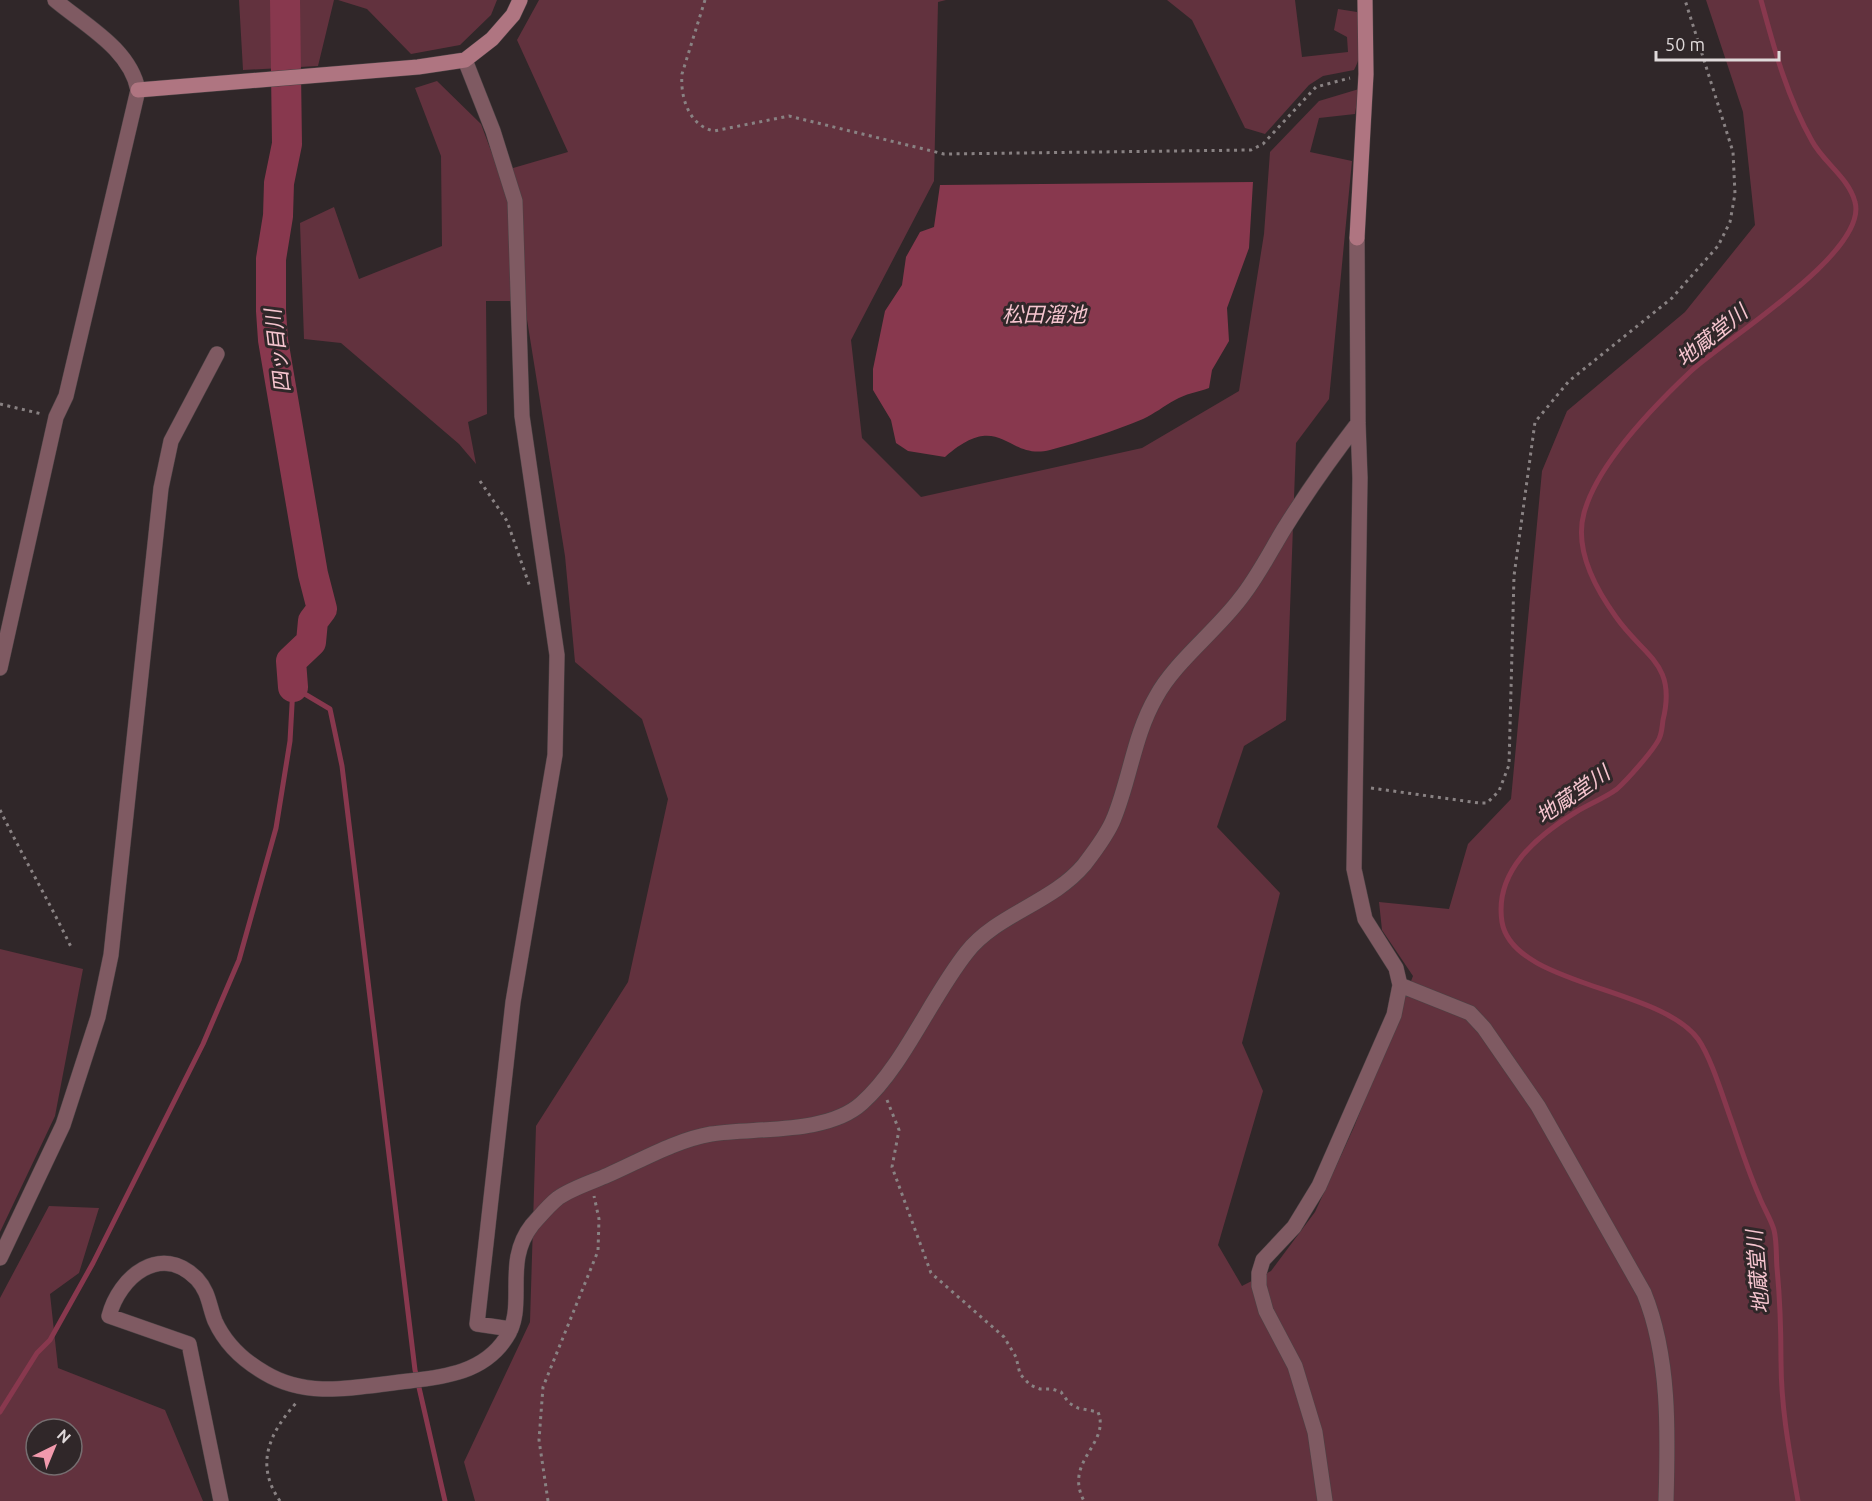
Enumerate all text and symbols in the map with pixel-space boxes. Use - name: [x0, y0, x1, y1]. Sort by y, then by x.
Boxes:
- scale bar: [1656, 24, 1779, 62]
- text: 50 m: [1665, 34, 1705, 54]
- water label: 地蔵堂川: [1671, 298, 1753, 371]
- water label: 松田溜池: [1002, 302, 1088, 326]
- water label: 四ッ目川: [260, 306, 294, 394]
- water label: 地蔵堂川: [1531, 759, 1615, 828]
- water label: 地蔵堂川: [1741, 1227, 1773, 1315]
- north arrow: [24, 1417, 84, 1477]
- text: N: [54, 1425, 75, 1447]

